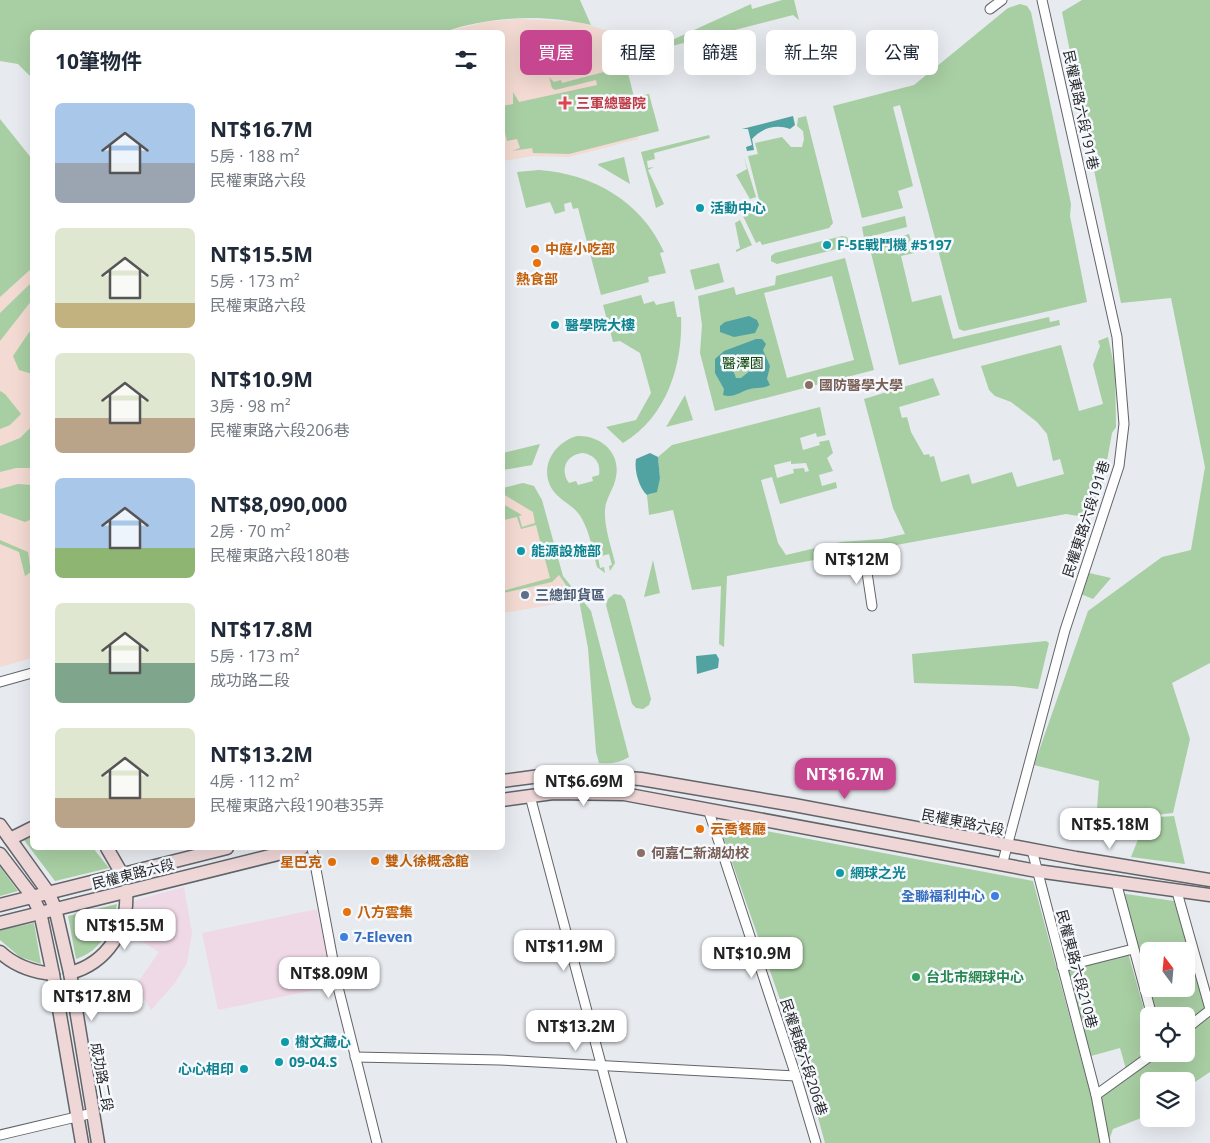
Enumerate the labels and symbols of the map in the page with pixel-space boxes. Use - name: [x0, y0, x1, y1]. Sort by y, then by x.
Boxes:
- street label: 民權東路六段191巷: [1060, 48, 1103, 172]
- place label: 三軍總醫院: [576, 93, 646, 112]
- marker: 三軍總醫院: [558, 96, 572, 110]
- place label: 活動中心: [710, 198, 766, 217]
- marker: 活動中心: [694, 202, 706, 214]
- place label: F-5E戰鬥機 #5197: [837, 235, 952, 254]
- place label: 中庭小吃部: [545, 239, 615, 258]
- marker: F-5E戰鬥機 #5197: [821, 239, 833, 251]
- marker: 中庭小吃部: [529, 243, 541, 255]
- marker: 熱食部: [531, 257, 543, 269]
- place label: 熱食部: [516, 269, 558, 288]
- place label: 醫學院大樓: [565, 315, 635, 334]
- marker: 醫學院大樓: [549, 319, 561, 331]
- park label: 醫澤園: [722, 353, 764, 372]
- place label: 國防醫學大學: [819, 375, 903, 394]
- marker: 國防醫學大學: [803, 379, 815, 391]
- street label: 民權東路六段191巷: [1058, 458, 1113, 580]
- place label: 能源設施部: [531, 541, 601, 560]
- pin: NT$12M: [816, 542, 898, 585]
- marker: 能源設施部: [515, 545, 527, 557]
- place label: 三總卸貨區: [535, 585, 605, 604]
- marker: 三總卸貨區: [519, 589, 531, 601]
- pin: NT$16.7M: [793, 758, 897, 800]
- pin: NT$6.69M: [532, 764, 636, 807]
- street label: 民權東路六段: [920, 804, 1006, 839]
- pin: NT$5.18M: [1058, 808, 1162, 850]
- place label: 云喬餐廳: [710, 819, 766, 838]
- marker: 云喬餐廳: [694, 823, 706, 835]
- place label: 何嘉仁新湖幼校: [651, 843, 749, 862]
- marker: 何嘉仁新湖幼校: [635, 847, 647, 859]
- place label: 雙人徐概念館: [385, 851, 469, 870]
- place label: 星巴克: [280, 852, 322, 871]
- street label: 民權東路六段: [90, 854, 176, 893]
- marker: 雙人徐概念館: [369, 855, 381, 867]
- marker: 星巴克: [326, 856, 338, 868]
- place label: 網球之光: [850, 863, 906, 882]
- marker: 網球之光: [834, 867, 846, 879]
- place label: 全聯福利中心: [901, 886, 985, 905]
- marker: 全聯福利中心: [989, 890, 1001, 902]
- place label: 八方雲集: [357, 902, 413, 921]
- marker: 八方雲集: [341, 906, 353, 918]
- street label: 民權東路六段210巷: [1053, 907, 1102, 1030]
- pin: NT$15.5M: [73, 908, 177, 951]
- place label: 7-Eleven: [354, 927, 412, 946]
- pin: NT$11.9M: [512, 930, 616, 972]
- marker: 7-Eleven: [338, 931, 350, 943]
- pin: NT$10.9M: [700, 936, 804, 979]
- north arrow: [1140, 942, 1195, 998]
- pin: NT$8.09M: [277, 956, 381, 999]
- place label: 台北市網球中心: [926, 967, 1024, 986]
- marker: 台北市網球中心: [910, 971, 922, 983]
- pin: NT$17.8M: [40, 980, 144, 1022]
- street label: 民權東路六段206巷: [777, 996, 832, 1118]
- pin: NT$13.2M: [524, 1010, 628, 1052]
- place label: 樹文藏心: [295, 1032, 351, 1051]
- marker: 樹文藏心: [279, 1036, 291, 1048]
- street label: 成功路二段: [87, 1041, 118, 1113]
- place label: 09-04.S: [289, 1052, 338, 1071]
- marker: 09-04.S: [273, 1056, 285, 1068]
- place label: 心心相印: [178, 1059, 234, 1078]
- marker: 心心相印: [238, 1063, 250, 1075]

